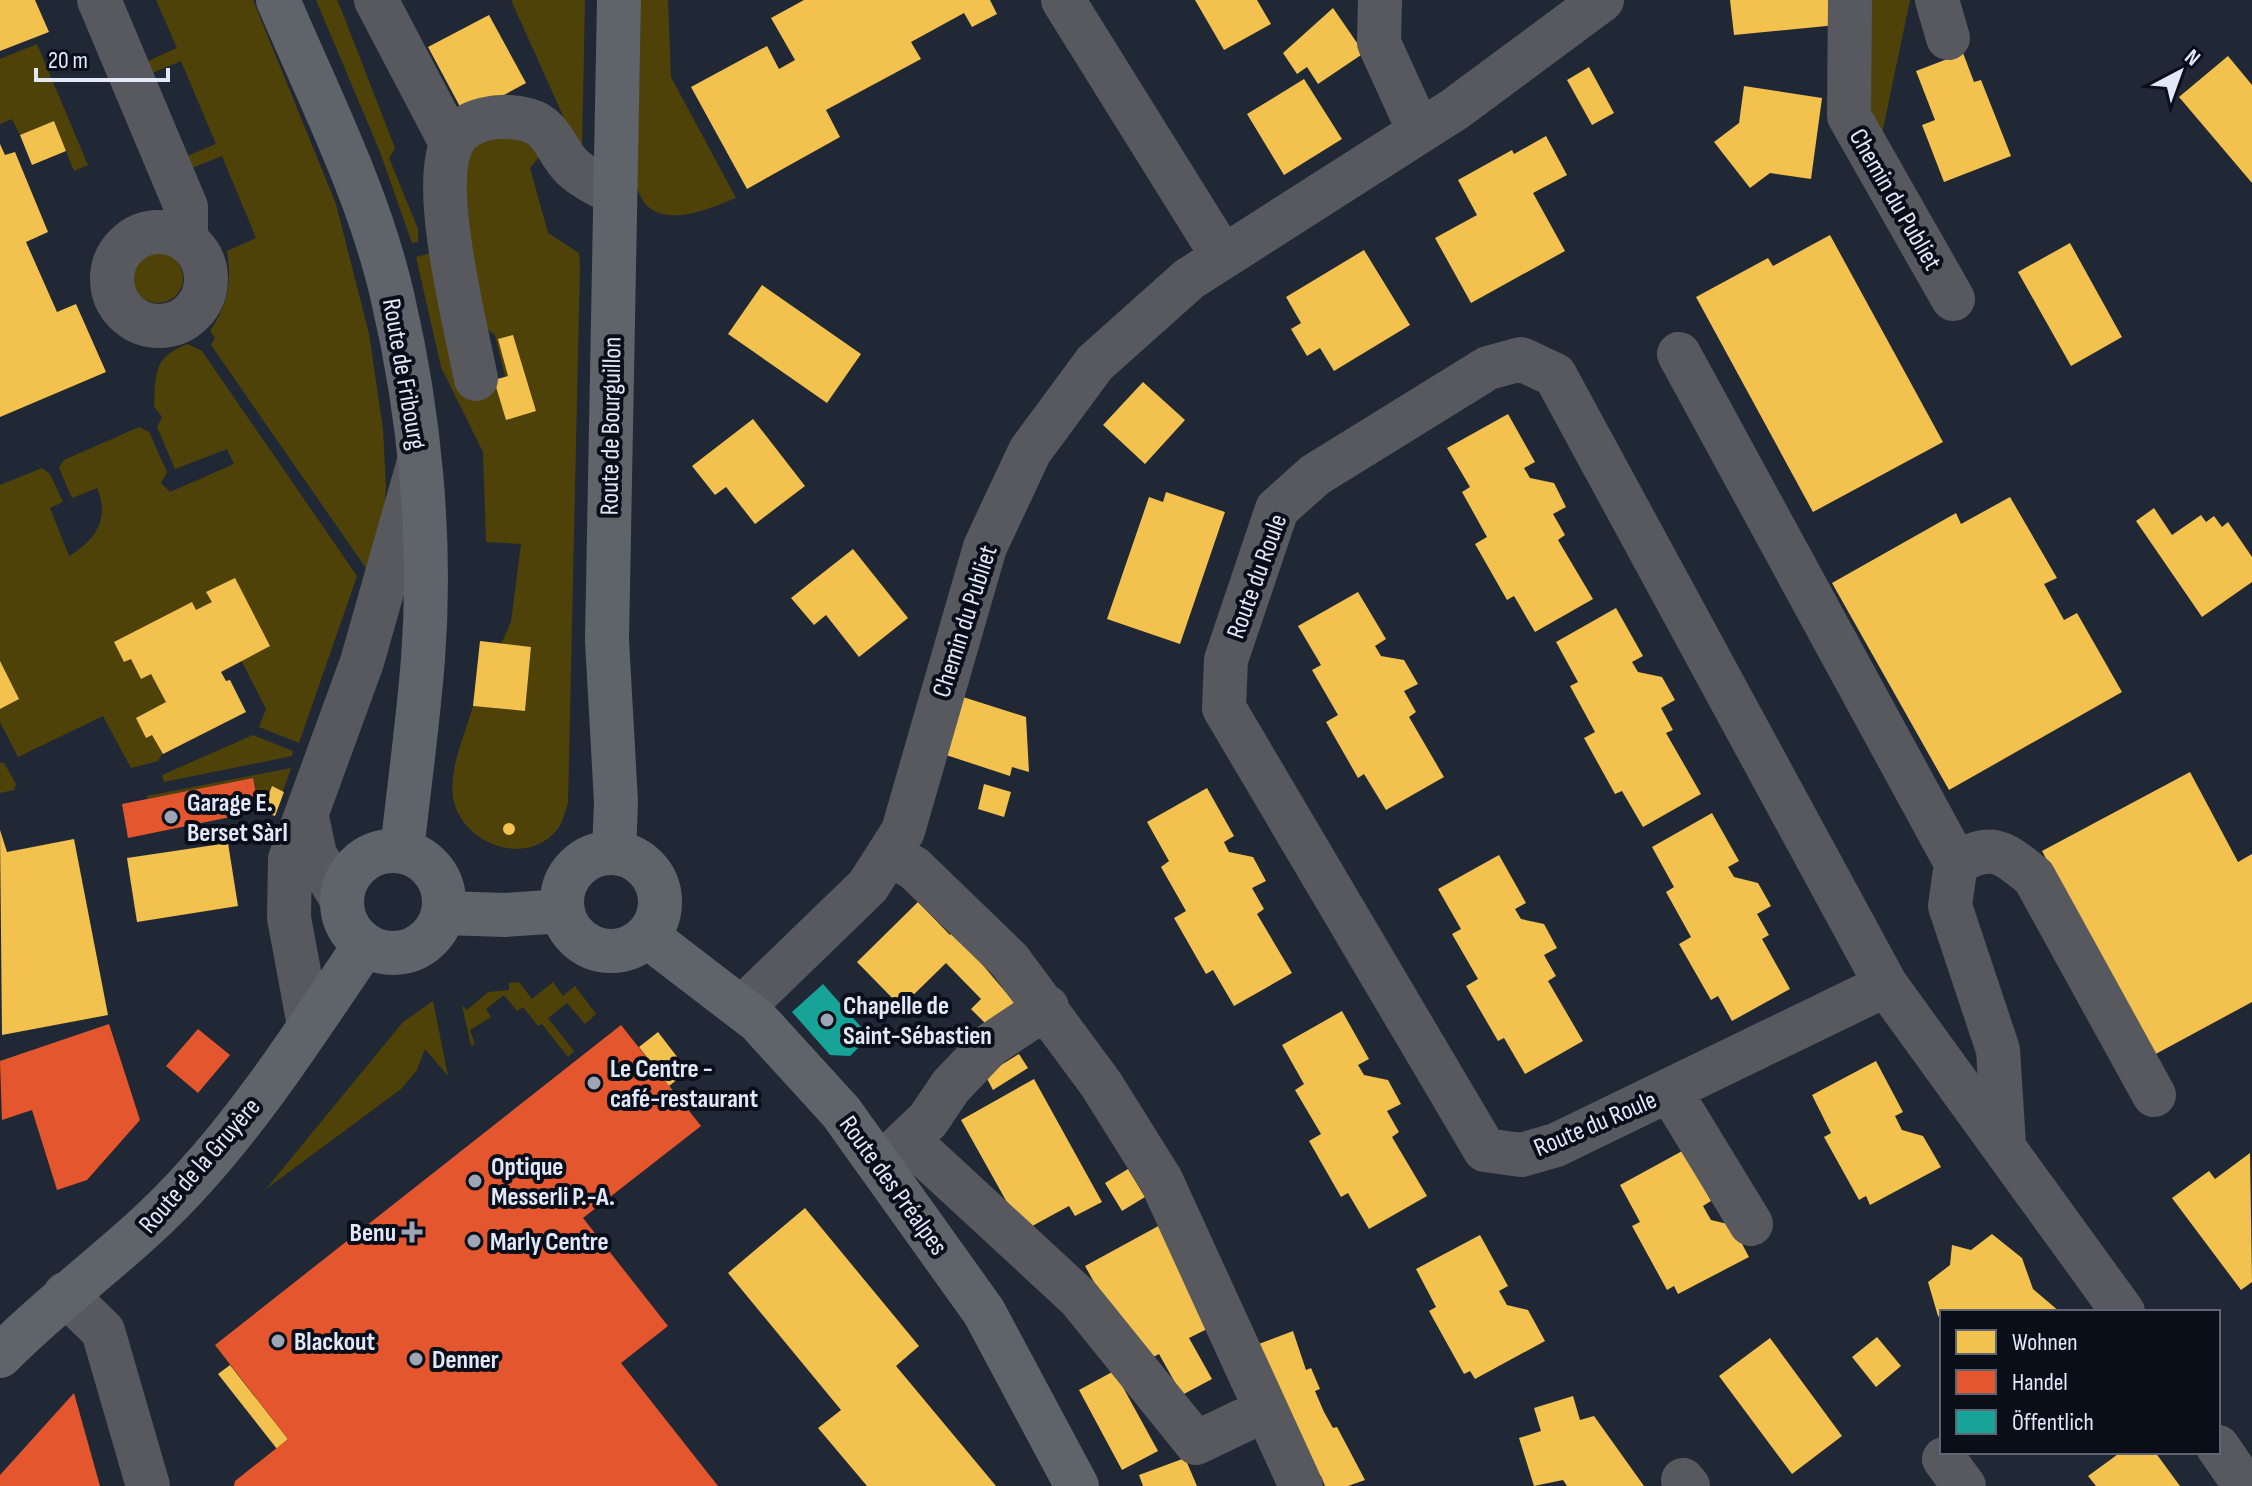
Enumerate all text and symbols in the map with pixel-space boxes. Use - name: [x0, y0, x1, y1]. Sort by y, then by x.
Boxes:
- scale bar: [36, 32, 168, 82]
- north arrow: [2140, 32, 2220, 112]
- text: N: [2179, 44, 2205, 72]
- text: 20 m: [48, 46, 88, 75]
- street label: Chemin du Publiet: [1842, 124, 1948, 276]
- street label: Route de Fribourg: [375, 296, 432, 452]
- street label: Route de Bourguillon: [594, 336, 629, 516]
- street label: Route du Roule: [1221, 510, 1294, 643]
- street label: Chemin du Publiet: [926, 541, 1005, 701]
- place label: Garage E. Berset Sàrl: [187, 788, 288, 849]
- marker: Garage E. Berset Sàrl: [162, 808, 180, 826]
- place label: Chapelle de Saint-Sébastien: [843, 991, 992, 1052]
- marker: Chapelle de Saint-Sébastien: [818, 1011, 836, 1029]
- place label: Le Centre - café-restaurant: [610, 1054, 759, 1115]
- marker: Le Centre - café-restaurant: [585, 1074, 603, 1092]
- street label: Route du Roule: [1530, 1085, 1662, 1164]
- street label: Route de la Gruyère: [133, 1092, 267, 1240]
- street label: Route des Préalpes: [832, 1110, 954, 1261]
- place label: Optique Messerli P.-A.: [491, 1152, 615, 1213]
- marker: Optique Messerli P.-A.: [466, 1172, 484, 1190]
- place label: Benu: [350, 1218, 396, 1249]
- marker: Benu: [403, 1223, 421, 1241]
- place label: Marly Centre: [490, 1227, 609, 1258]
- marker: Marly Centre: [465, 1232, 483, 1250]
- legend: [1940, 1310, 2220, 1454]
- place label: Blackout: [294, 1327, 375, 1358]
- text: Wohnen: [2012, 1328, 2078, 1357]
- marker: Blackout: [269, 1332, 287, 1350]
- place label: Denner: [432, 1345, 499, 1376]
- marker: Denner: [407, 1350, 425, 1368]
- text: Handel: [2012, 1368, 2068, 1397]
- text: Öffentlich: [2012, 1408, 2094, 1437]

